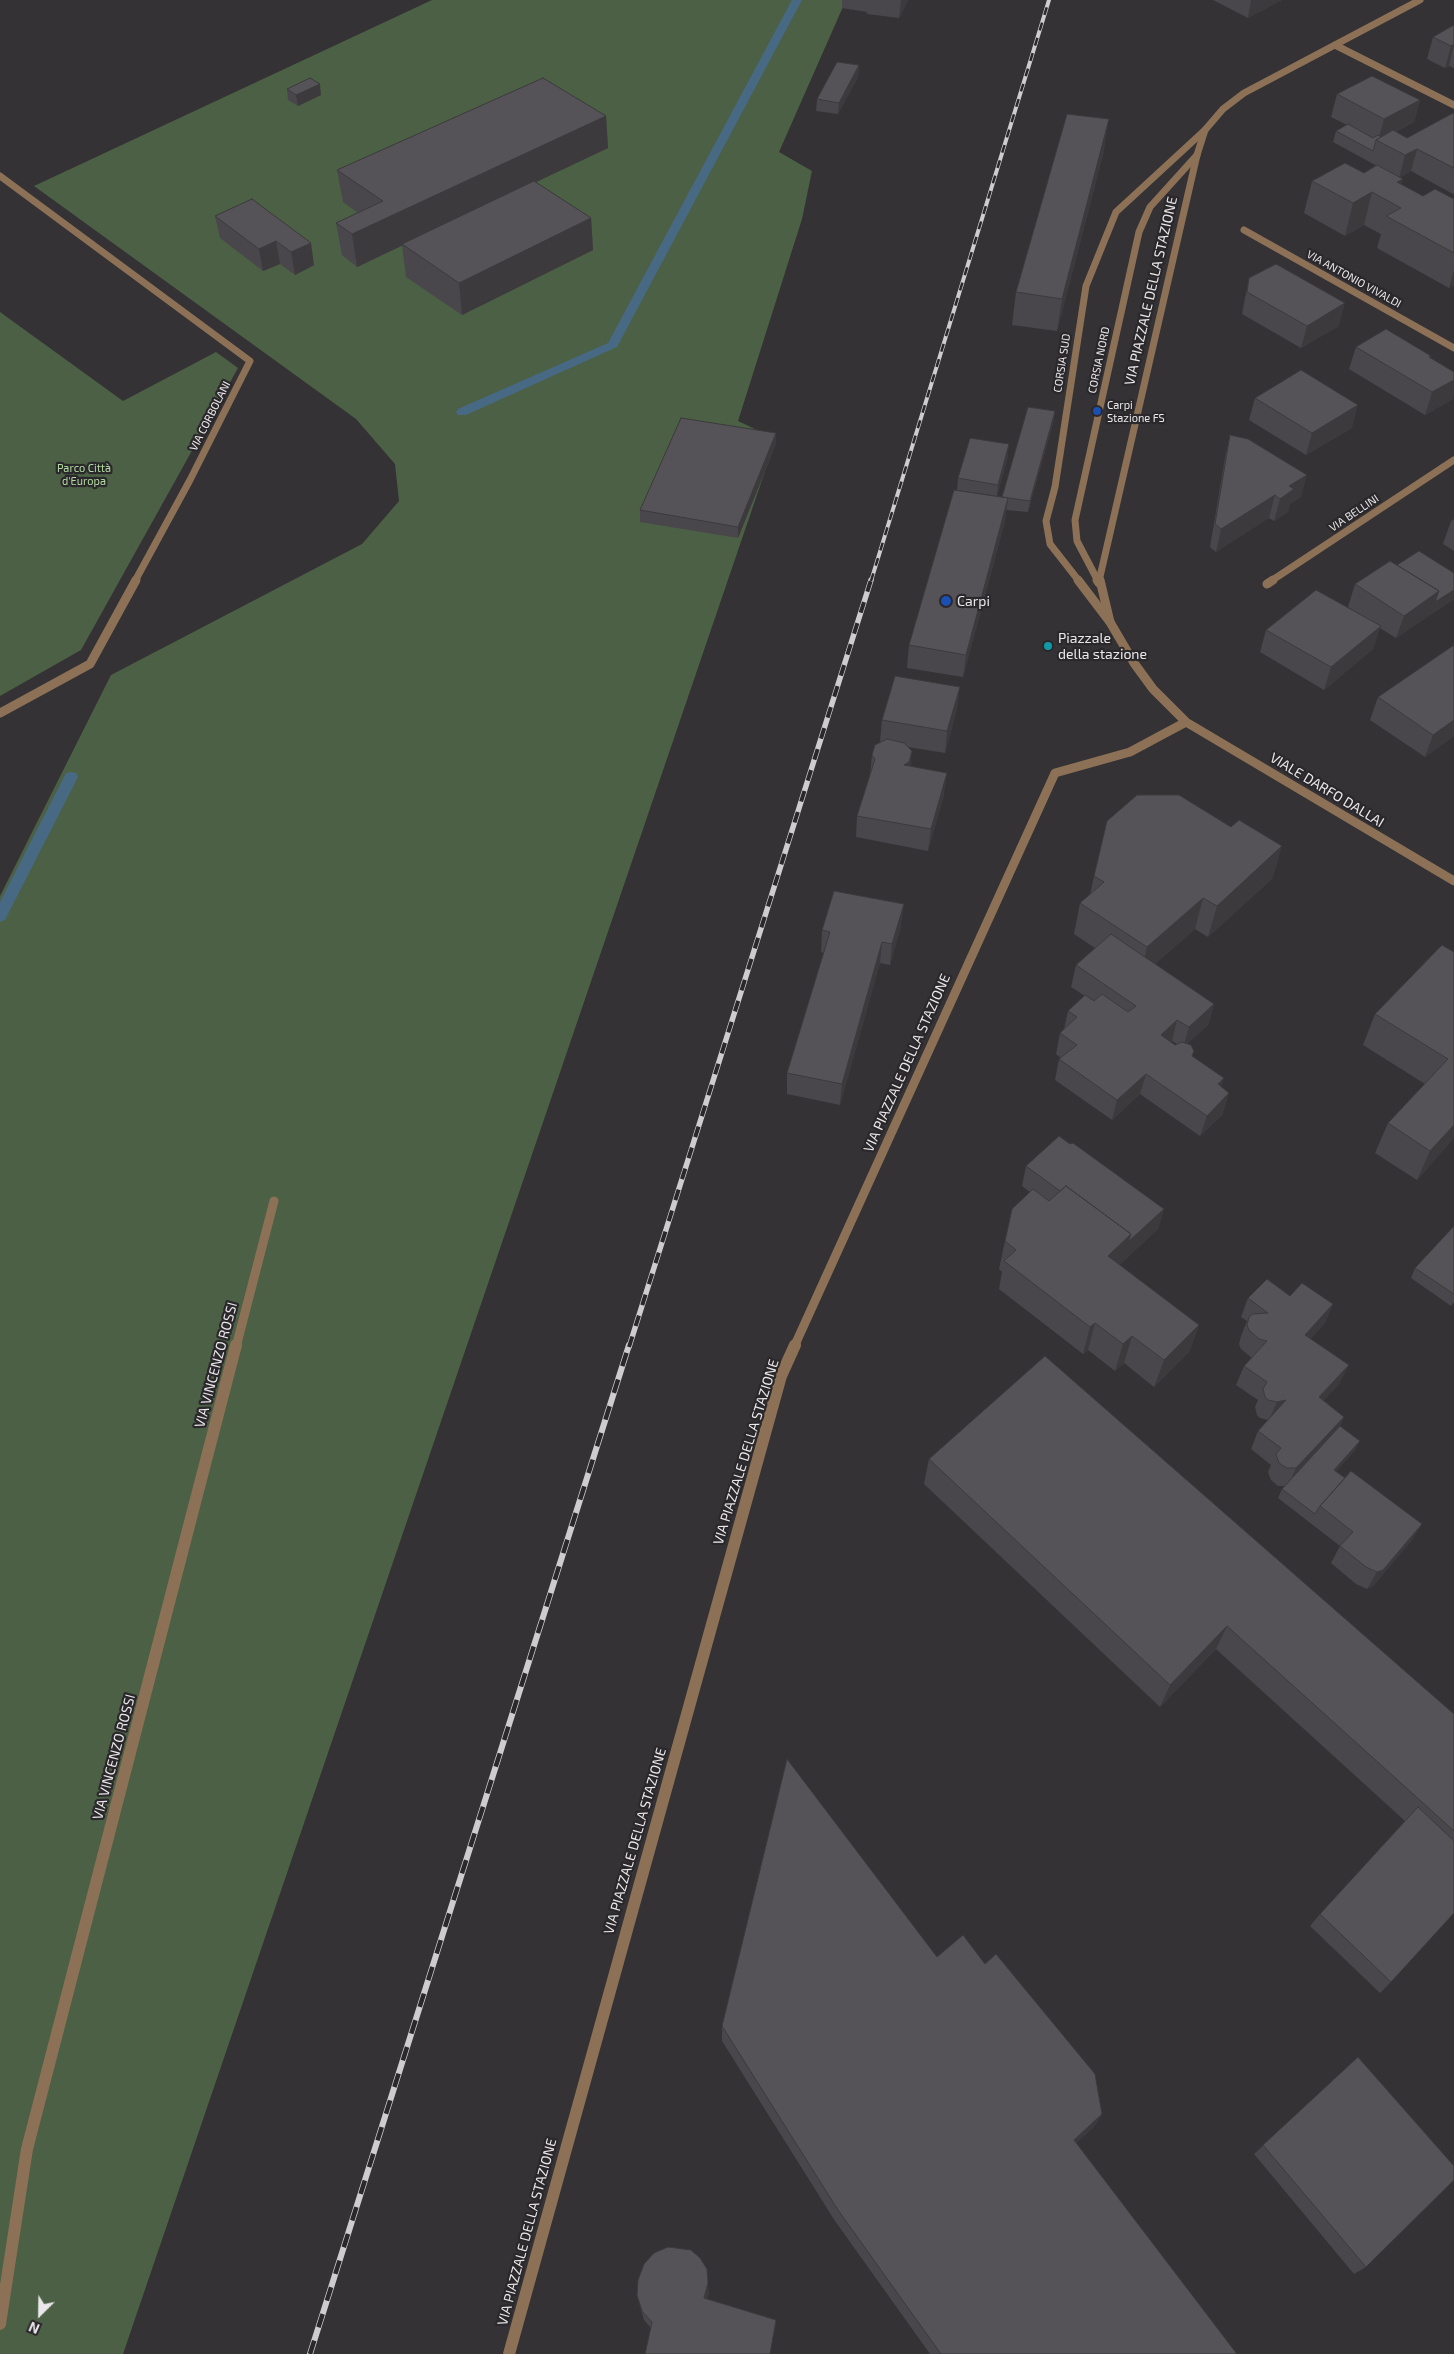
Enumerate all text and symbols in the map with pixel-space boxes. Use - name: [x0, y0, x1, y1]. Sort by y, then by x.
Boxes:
- street label: VIA PIAZZALE DELLA STAZIONE: [1121, 195, 1181, 387]
- street label: VIA ANTONIO VIVALDI: [1304, 248, 1404, 310]
- street label: CORSIA NORD: [1085, 325, 1113, 395]
- street label: CORSIA SUD: [1051, 333, 1073, 393]
- street label: VIA CORBOLANI: [187, 379, 233, 453]
- place label: Carpi Stazione FS: [1107, 398, 1165, 424]
- marker: Carpi Stazione FS: [1091, 405, 1103, 417]
- park label: Parco Città d'Europa: [57, 461, 111, 487]
- street label: VIA BELLINI: [1327, 492, 1381, 534]
- place label: Carpi: [957, 593, 990, 609]
- marker: Carpi: [939, 594, 953, 608]
- place label: Piazzale della stazione: [1058, 630, 1147, 662]
- marker: Piazzale della stazione: [1042, 640, 1054, 652]
- street label: VIALE DARFO DALLAI: [1267, 749, 1387, 831]
- street label: VIA PIAZZALE DELLA STAZIONE: [860, 971, 954, 1155]
- street label: VIA VINCENZO ROSSI: [191, 1300, 241, 1430]
- street label: VIA PIAZZALE DELLA STAZIONE: [710, 1357, 782, 1547]
- street label: VIA VINCENZO ROSSI: [89, 1692, 139, 1822]
- street label: VIA PIAZZALE DELLA STAZIONE: [600, 1746, 670, 1936]
- street label: VIA PIAZZALE DELLA STAZIONE: [494, 2136, 560, 2328]
- north arrow: [15, 2289, 65, 2339]
- text: N: [26, 2318, 42, 2338]

